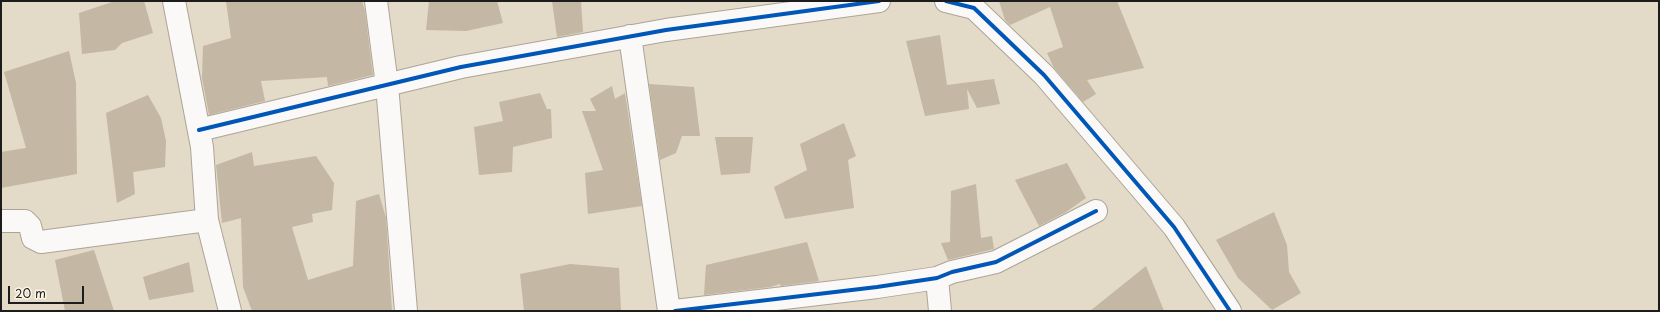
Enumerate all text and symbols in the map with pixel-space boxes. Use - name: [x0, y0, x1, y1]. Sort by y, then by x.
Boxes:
- scale bar: [10, 278, 86, 304]
- text: 20 m: [15, 284, 46, 302]

